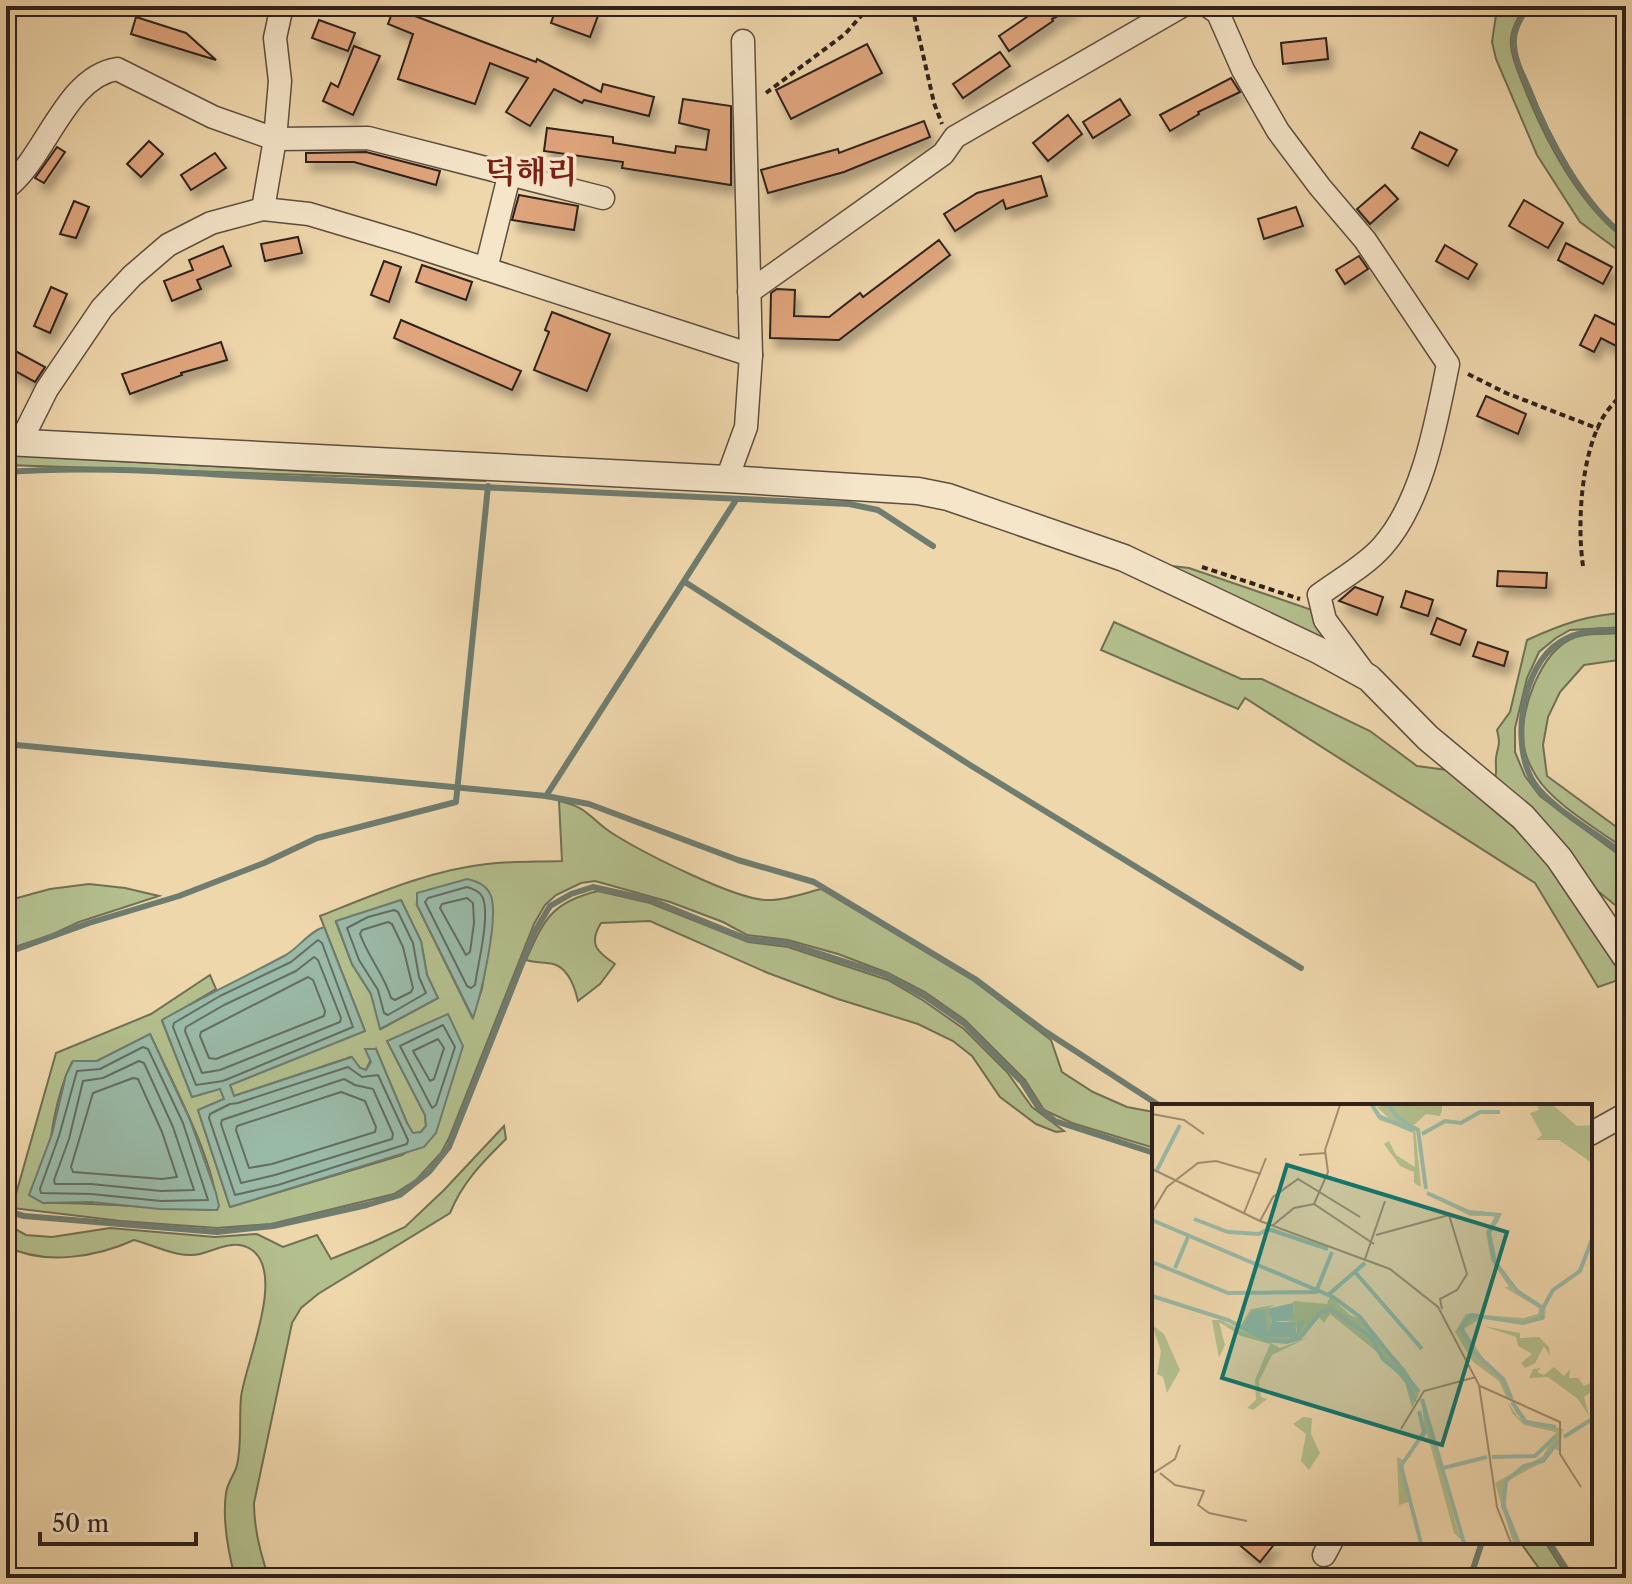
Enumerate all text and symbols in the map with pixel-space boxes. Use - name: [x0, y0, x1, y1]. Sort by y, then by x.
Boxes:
- district label: 덕해리: [485, 152, 577, 191]
- inset map: [1152, 1104, 1592, 1544]
- scale bar: [40, 1496, 196, 1546]
- text: 50 m: [52, 1509, 109, 1538]

